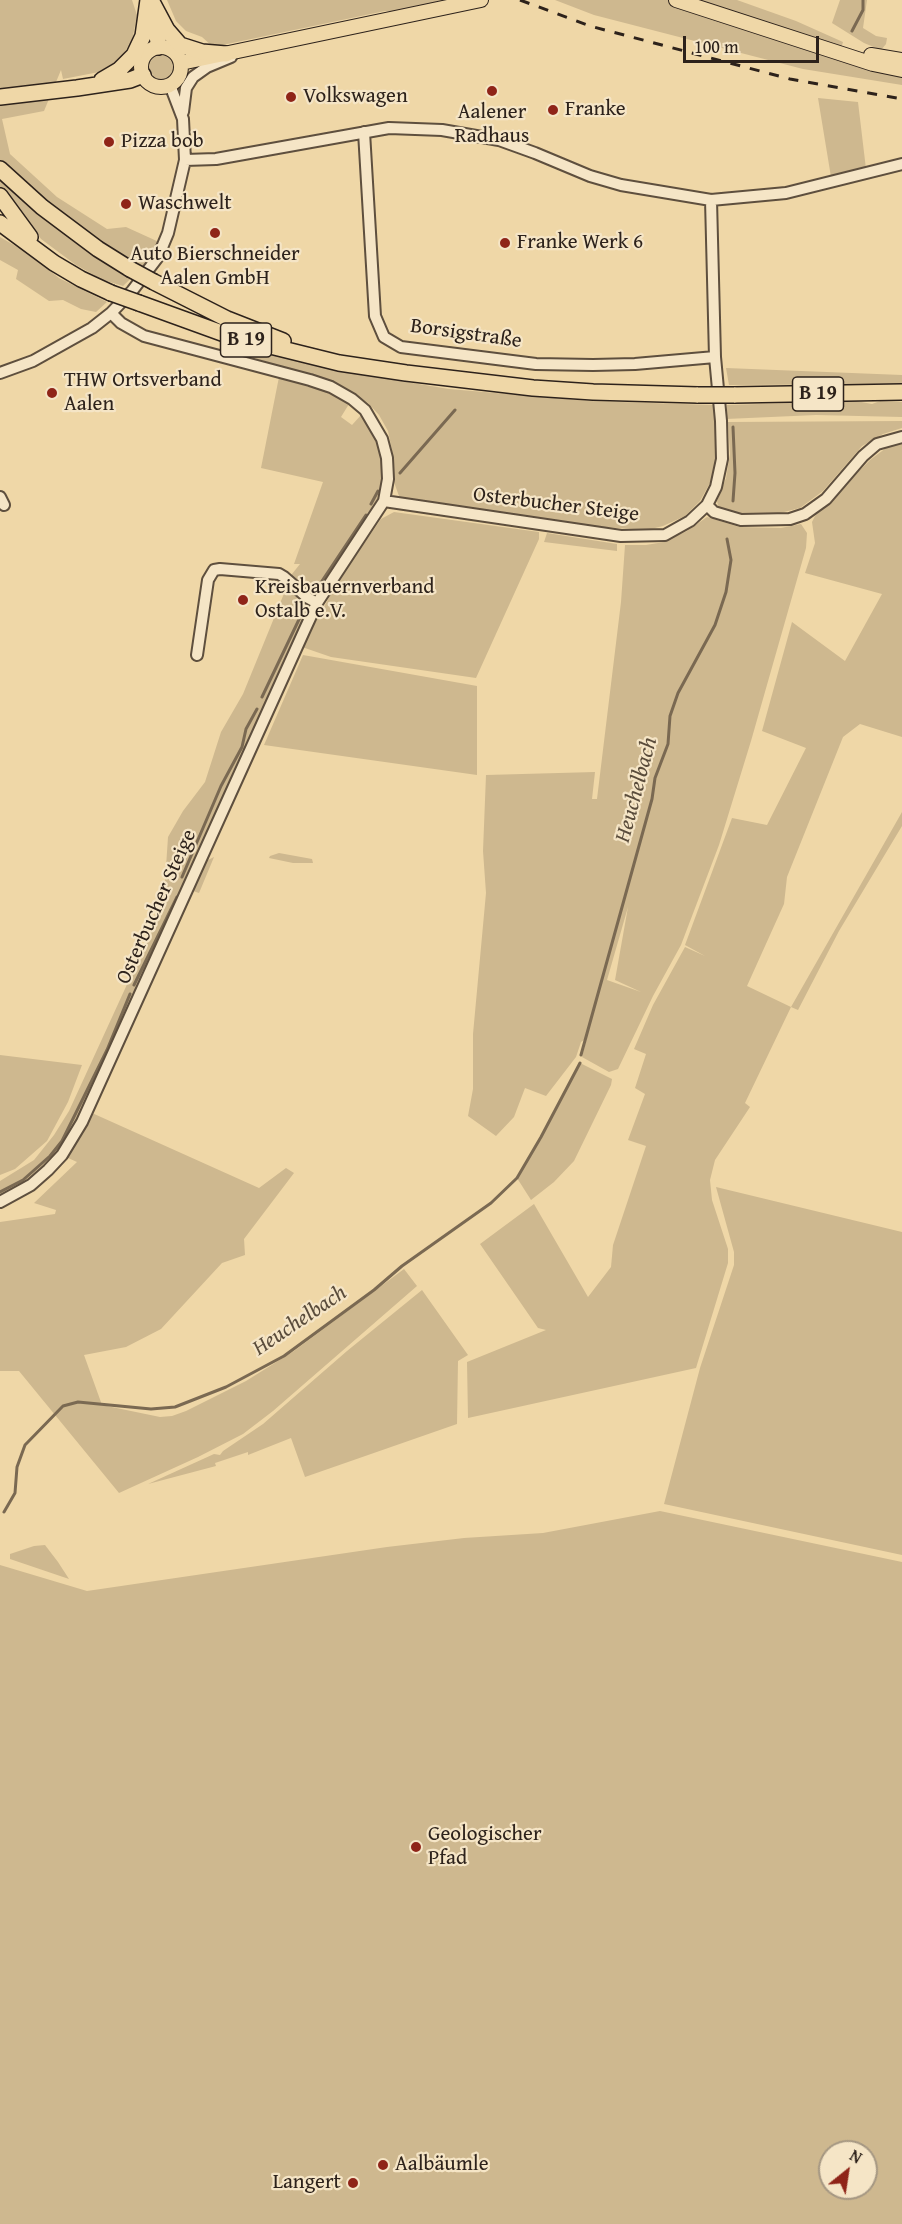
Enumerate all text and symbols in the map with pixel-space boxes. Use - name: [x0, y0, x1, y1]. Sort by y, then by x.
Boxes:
- scale bar: [686, 24, 822, 62]
- text: 100 m: [694, 33, 739, 60]
- place label: Volkswagen: [303, 84, 408, 110]
- marker: Aalener Radhaus: [485, 84, 499, 98]
- marker: Volkswagen: [284, 90, 298, 104]
- place label: Franke: [565, 97, 626, 123]
- place label: Aalener Radhaus: [455, 100, 529, 150]
- marker: Franke: [546, 103, 560, 117]
- place label: Pizza bob: [121, 129, 204, 155]
- marker: Pizza bob: [102, 135, 116, 149]
- place label: Waschwelt: [138, 191, 232, 217]
- marker: Waschwelt: [119, 197, 133, 211]
- marker: Auto Bierschneider Aalen GmbH: [208, 226, 222, 240]
- place label: Franke Werk 6: [517, 230, 643, 256]
- marker: Franke Werk 6: [498, 236, 512, 250]
- place label: Auto Bierschneider Aalen GmbH: [130, 242, 300, 292]
- street label: Borsigstraße: [409, 314, 523, 354]
- road number: B 19: [220, 323, 272, 357]
- place label: THW Ortsverband Aalen: [64, 368, 222, 418]
- road number: B 19: [792, 377, 844, 411]
- marker: THW Ortsverband Aalen: [45, 386, 59, 400]
- street label: Osterbucher Steige: [472, 482, 640, 528]
- place label: Kreisbauernverband Ostalb e.V.: [255, 575, 435, 625]
- marker: Kreisbauernverband Ostalb e.V.: [236, 593, 250, 607]
- water label: Heuchelbach: [610, 735, 664, 845]
- street label: Osterbucher Steige: [112, 826, 202, 988]
- water label: Heuchelbach: [248, 1280, 352, 1362]
- place label: Geologischer Pfad: [428, 1822, 542, 1872]
- marker: Geologischer Pfad: [409, 1840, 423, 1854]
- north arrow: [818, 2140, 878, 2200]
- text: N: [845, 2143, 867, 2169]
- place label: Aalbäumle: [395, 2152, 489, 2178]
- marker: Aalbäumle: [376, 2158, 390, 2172]
- place label: Langert: [273, 2170, 341, 2196]
- marker: Langert: [346, 2176, 360, 2190]

